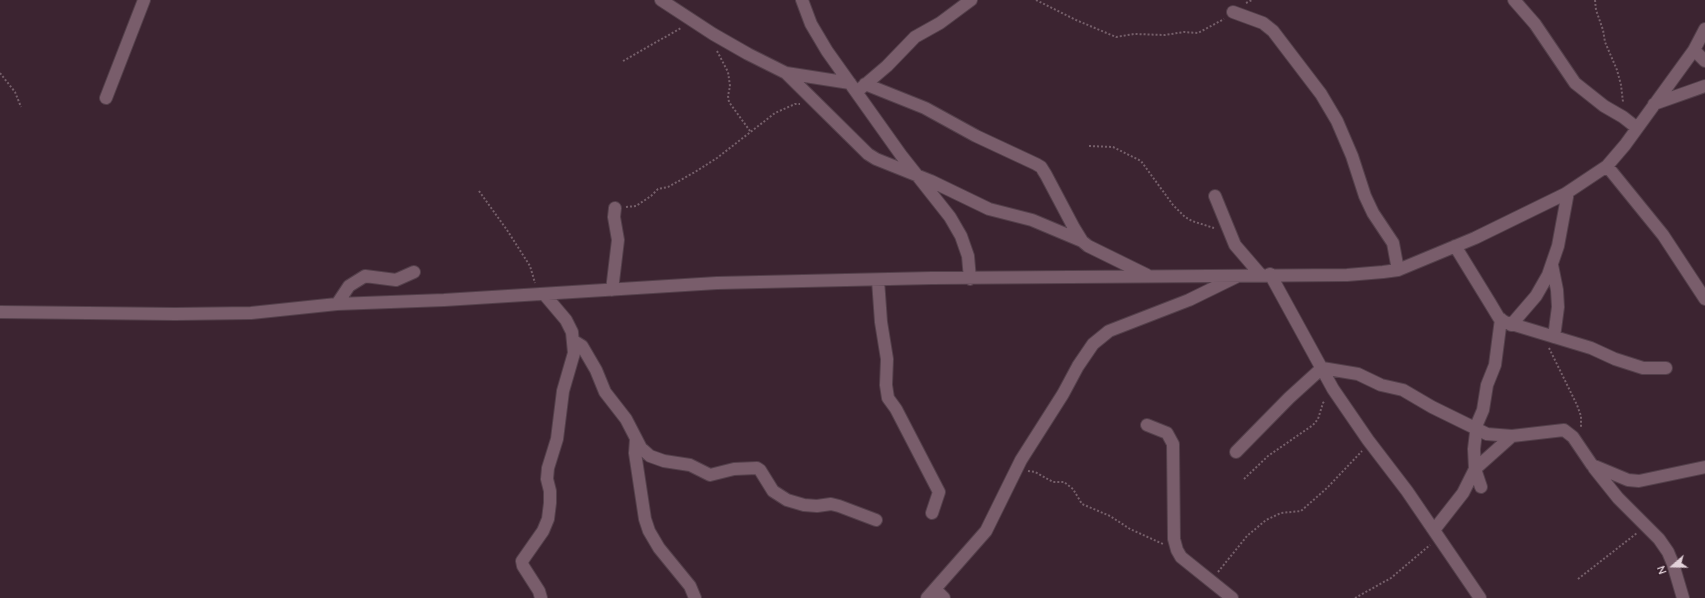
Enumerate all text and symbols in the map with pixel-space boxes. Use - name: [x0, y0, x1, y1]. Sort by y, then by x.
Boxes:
- north arrow: [1653, 546, 1693, 586]
- text: N: [1654, 564, 1670, 576]

